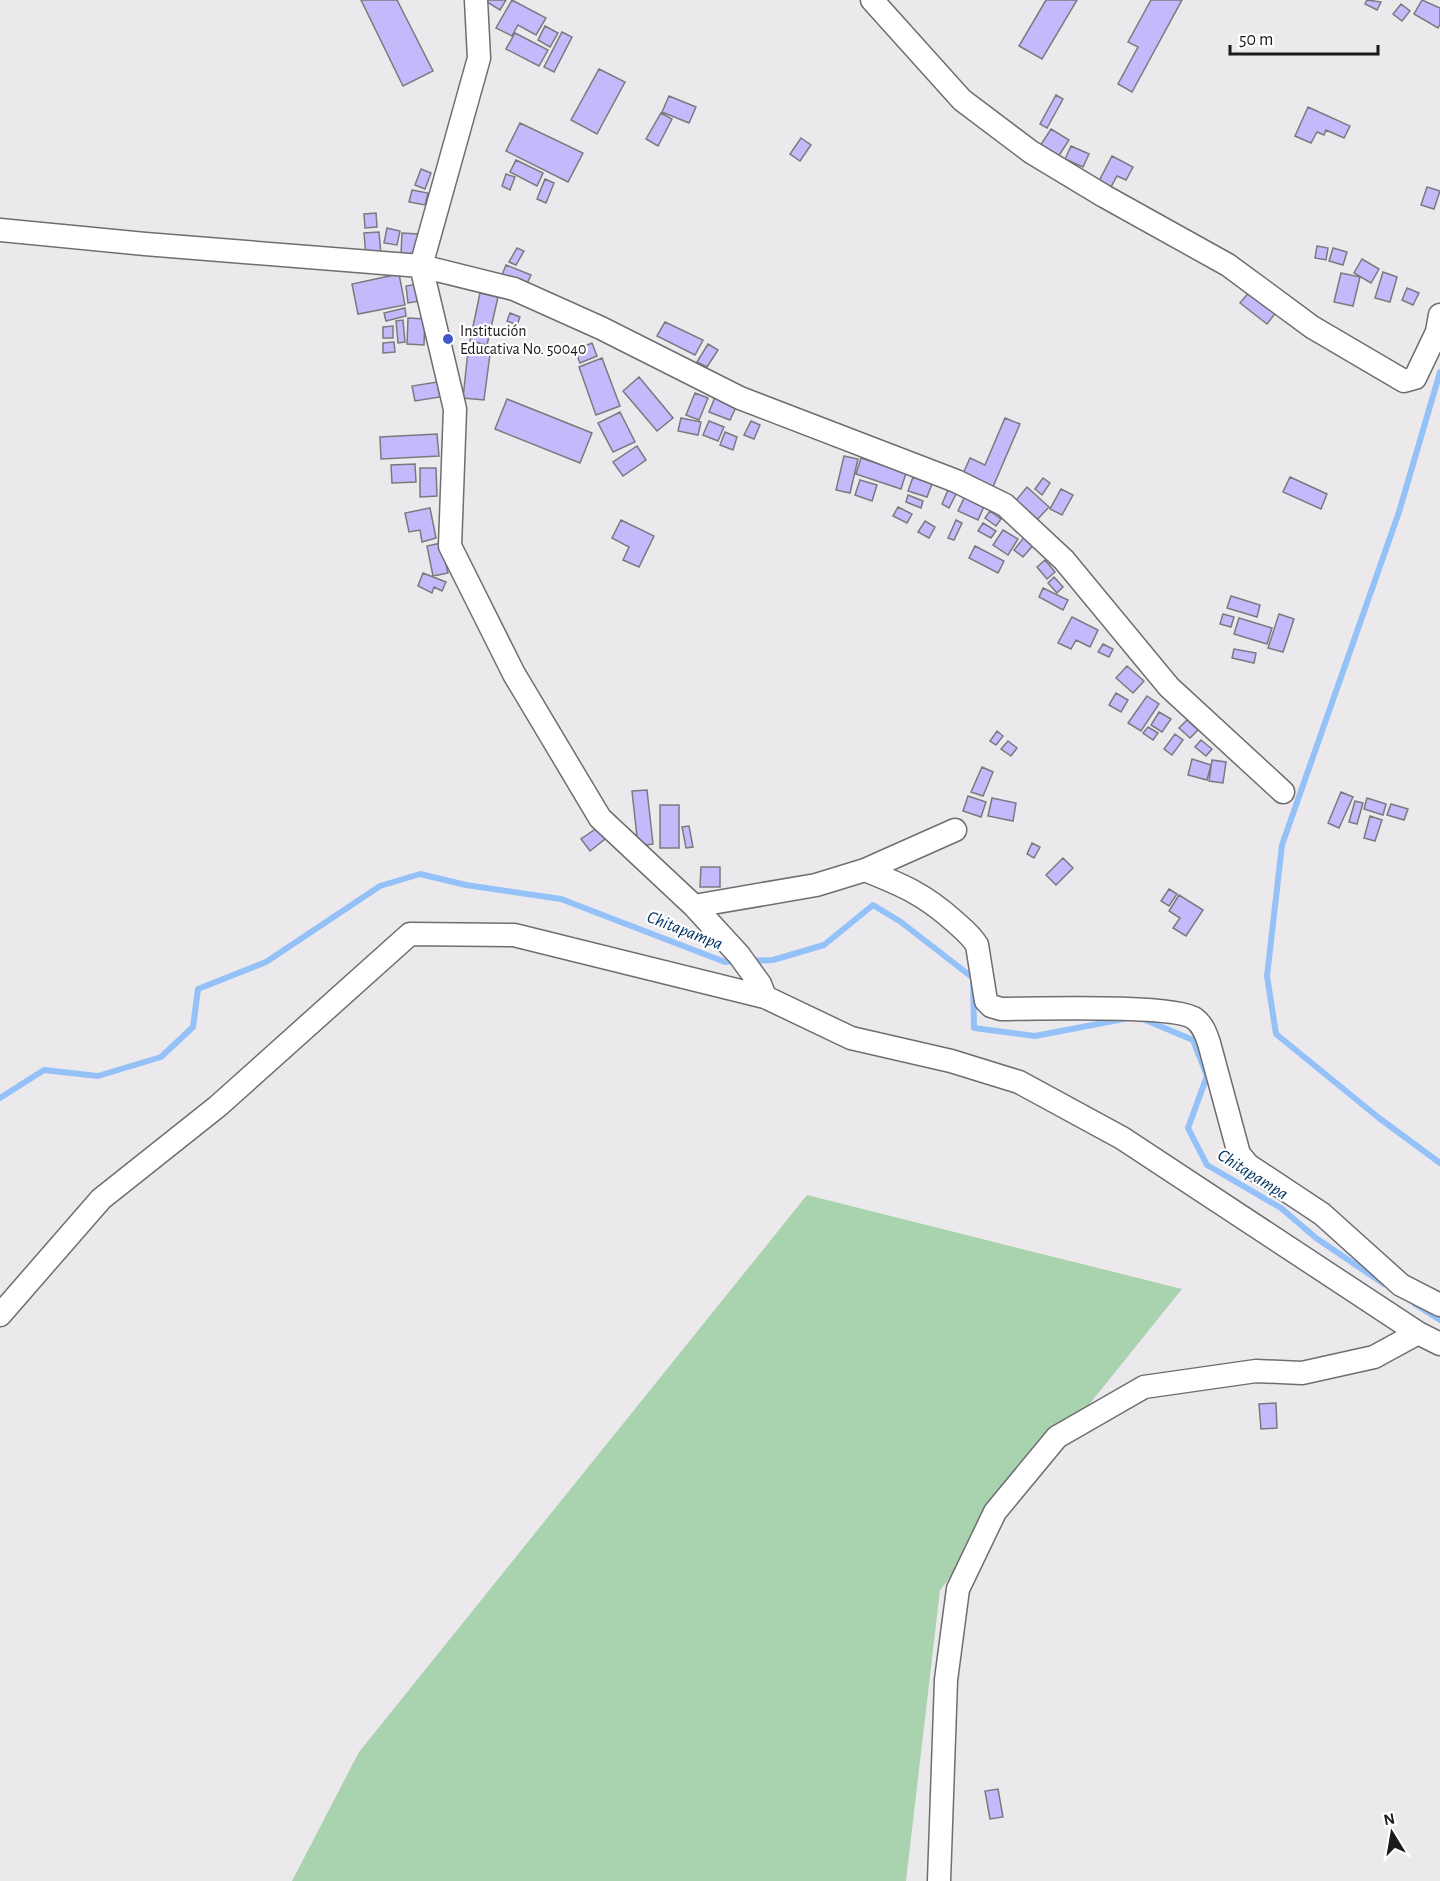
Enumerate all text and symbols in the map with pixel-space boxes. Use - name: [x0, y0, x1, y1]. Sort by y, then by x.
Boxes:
- scale bar: [1230, 18, 1378, 56]
- text: 50 m: [1239, 31, 1273, 49]
- place label: Institución Educativa No. 50040: [460, 323, 586, 357]
- marker: Institución Educativa No. 50040: [441, 332, 455, 346]
- water label: Chitapampa: [644, 908, 725, 954]
- water label: Chitapampa: [1214, 1146, 1291, 1204]
- north arrow: [1362, 1803, 1422, 1863]
- text: N: [1382, 1810, 1396, 1828]

